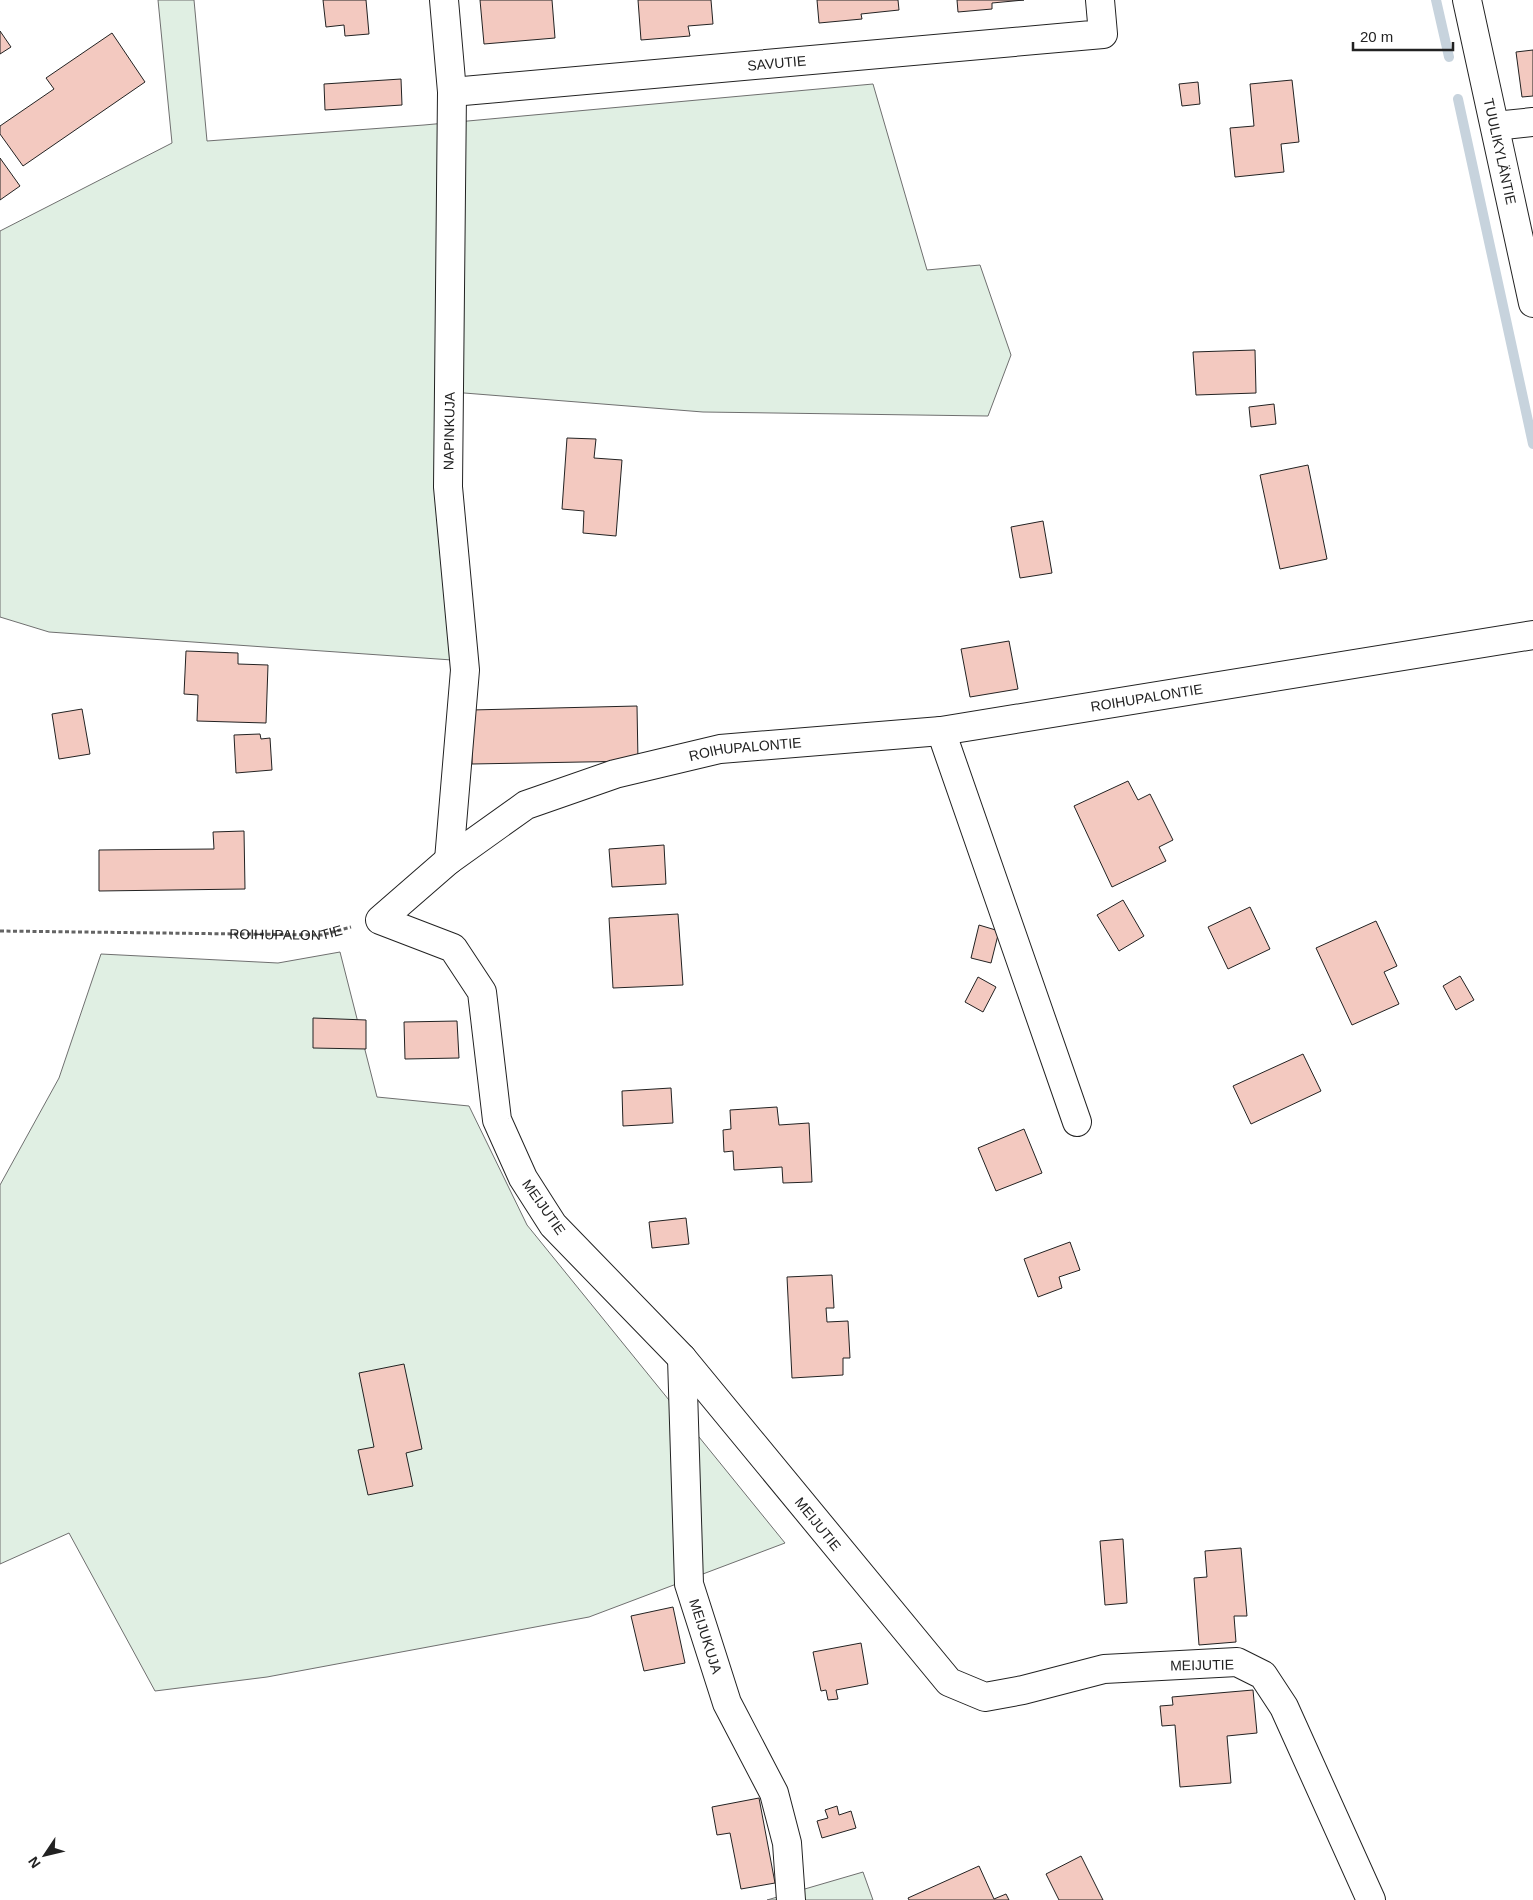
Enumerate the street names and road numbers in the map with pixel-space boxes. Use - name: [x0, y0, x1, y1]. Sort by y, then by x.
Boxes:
- street label: SAVUTIE: [747, 52, 807, 74]
- street label: TUULIKYLÄNTIE: [1481, 97, 1519, 206]
- street label: NAPINKUJA: [440, 391, 458, 470]
- street label: ROIHUPALONTIE: [1089, 681, 1204, 715]
- street label: ROIHUPALONTIE: [687, 734, 802, 764]
- street label: ROIHUPALONTIE: [229, 922, 344, 943]
- street label: MEIJUTIE: [519, 1176, 569, 1238]
- street label: MEIJUTIE: [792, 1494, 844, 1554]
- street label: MEIJUKUJA: [686, 1597, 725, 1676]
- street label: MEIJUTIE: [1170, 1656, 1234, 1674]

